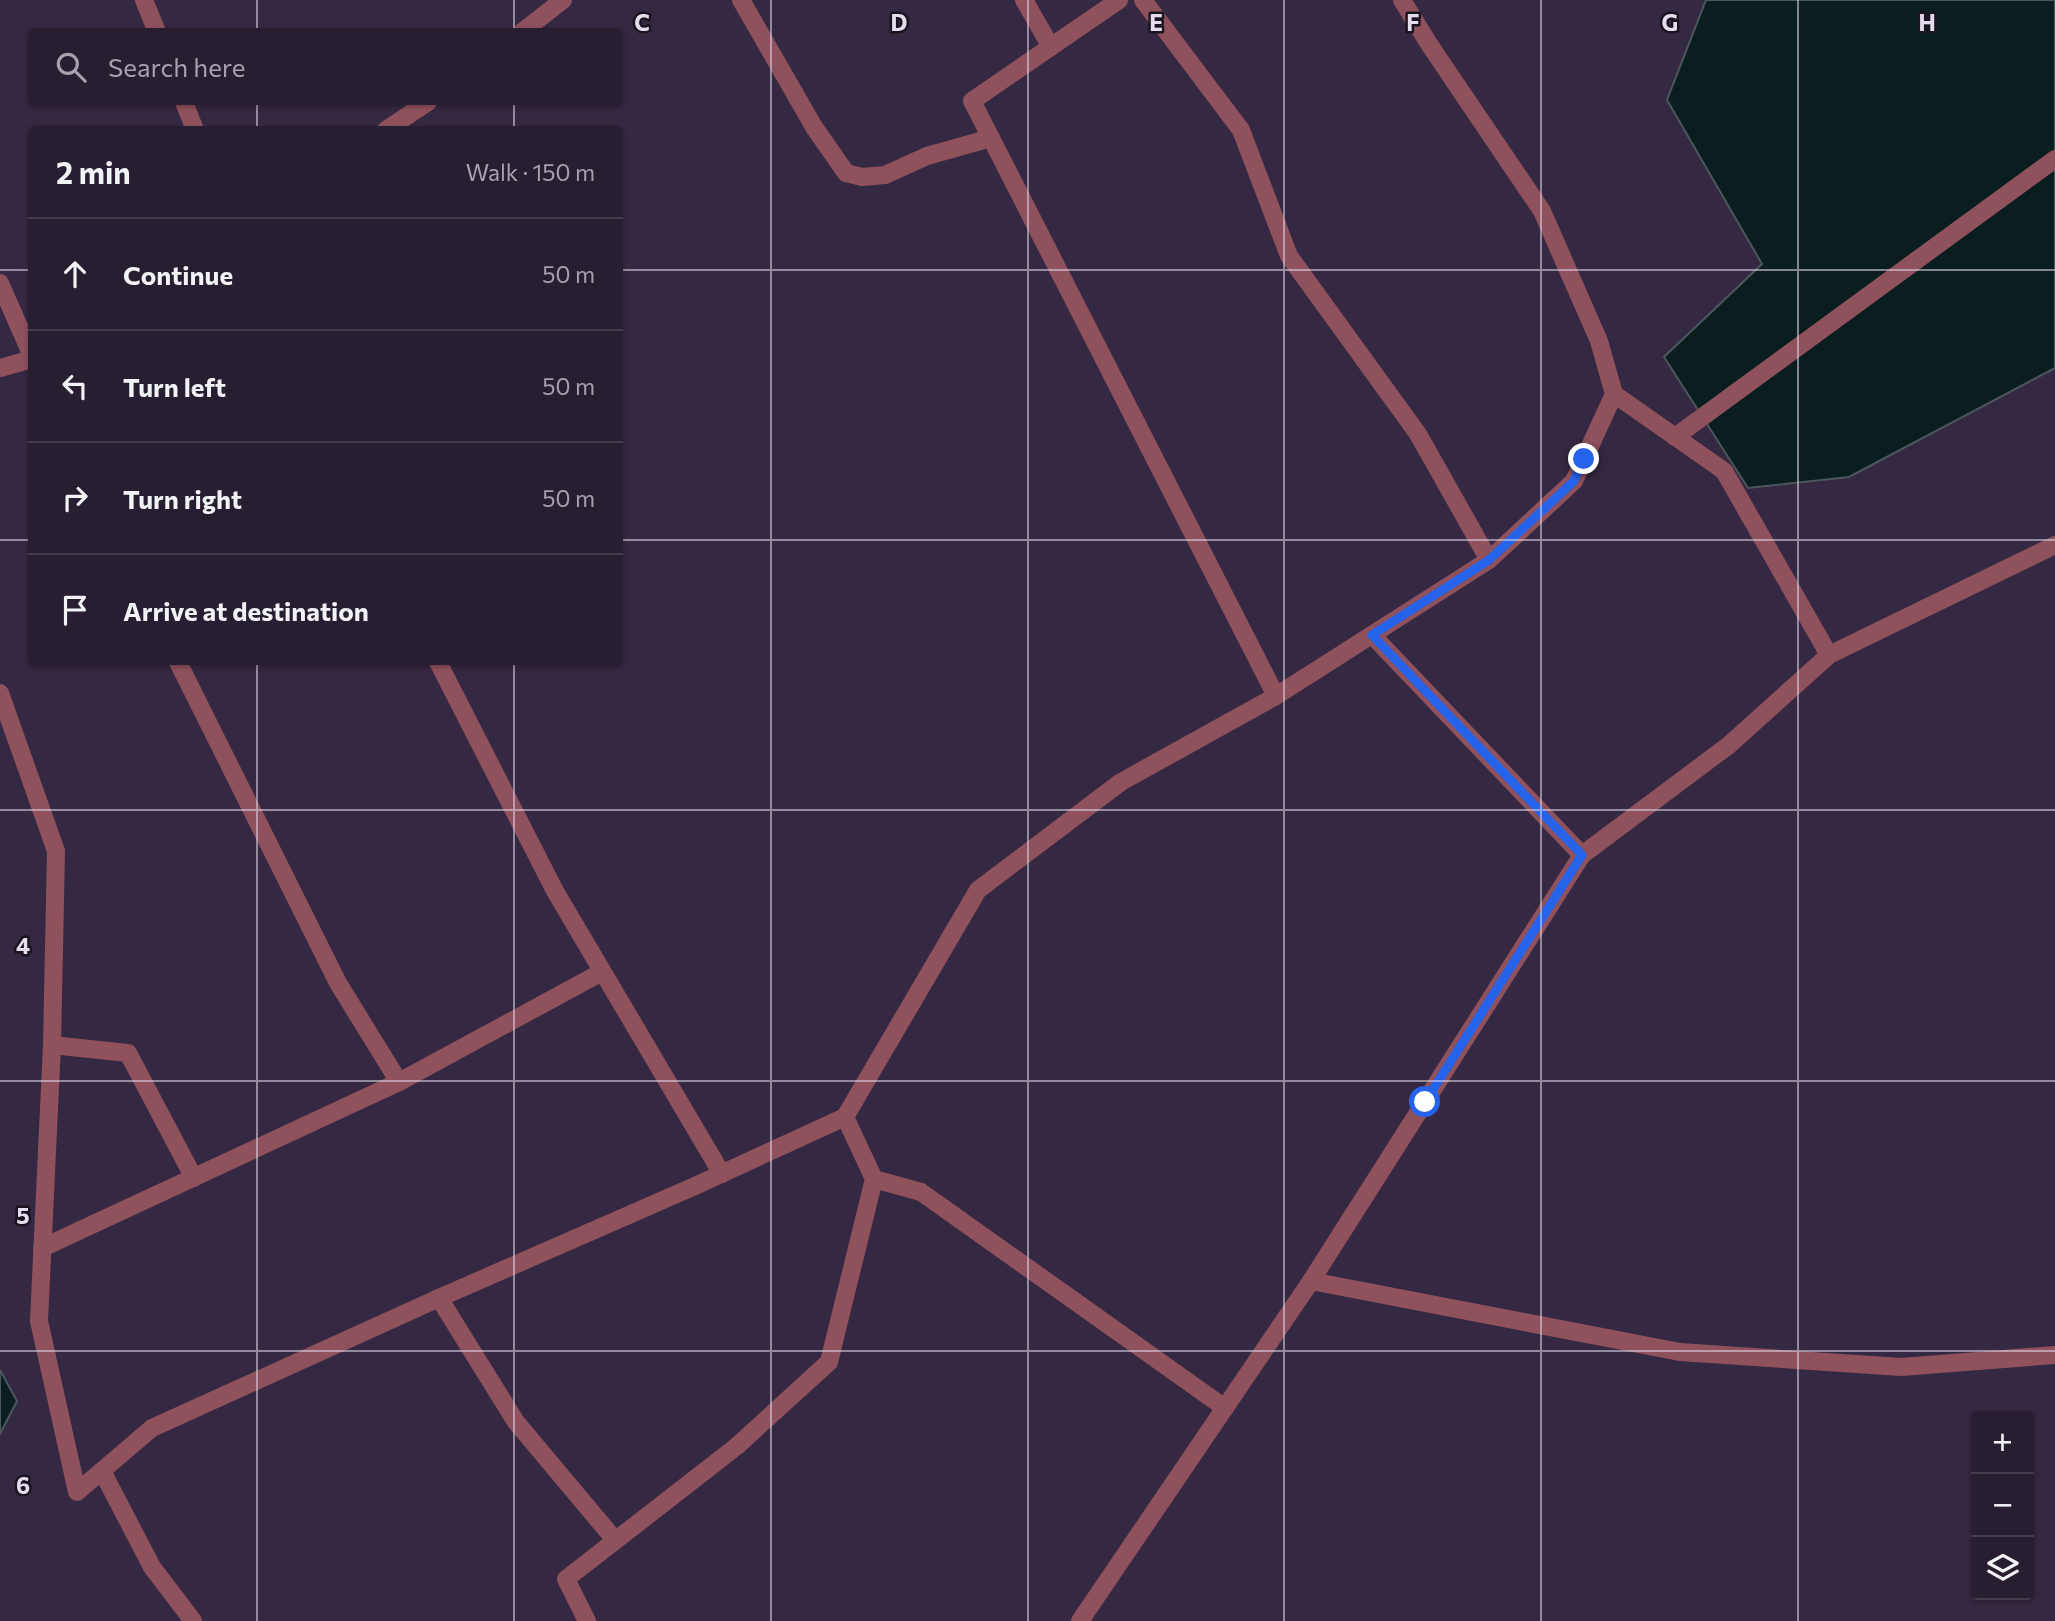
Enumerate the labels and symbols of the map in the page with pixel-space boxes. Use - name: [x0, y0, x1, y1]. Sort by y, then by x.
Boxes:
- text: C: [634, 8, 650, 36]
- text: D: [891, 8, 908, 36]
- text: E: [1149, 8, 1163, 36]
- text: F: [1406, 8, 1420, 36]
- text: G: [1662, 8, 1678, 36]
- text: H: [1918, 8, 1936, 36]
- route end: [1568, 443, 1599, 474]
- text: 4: [16, 931, 30, 959]
- route start: [1409, 1086, 1440, 1117]
- text: 5: [16, 1201, 30, 1229]
- text: 6: [16, 1471, 30, 1499]

